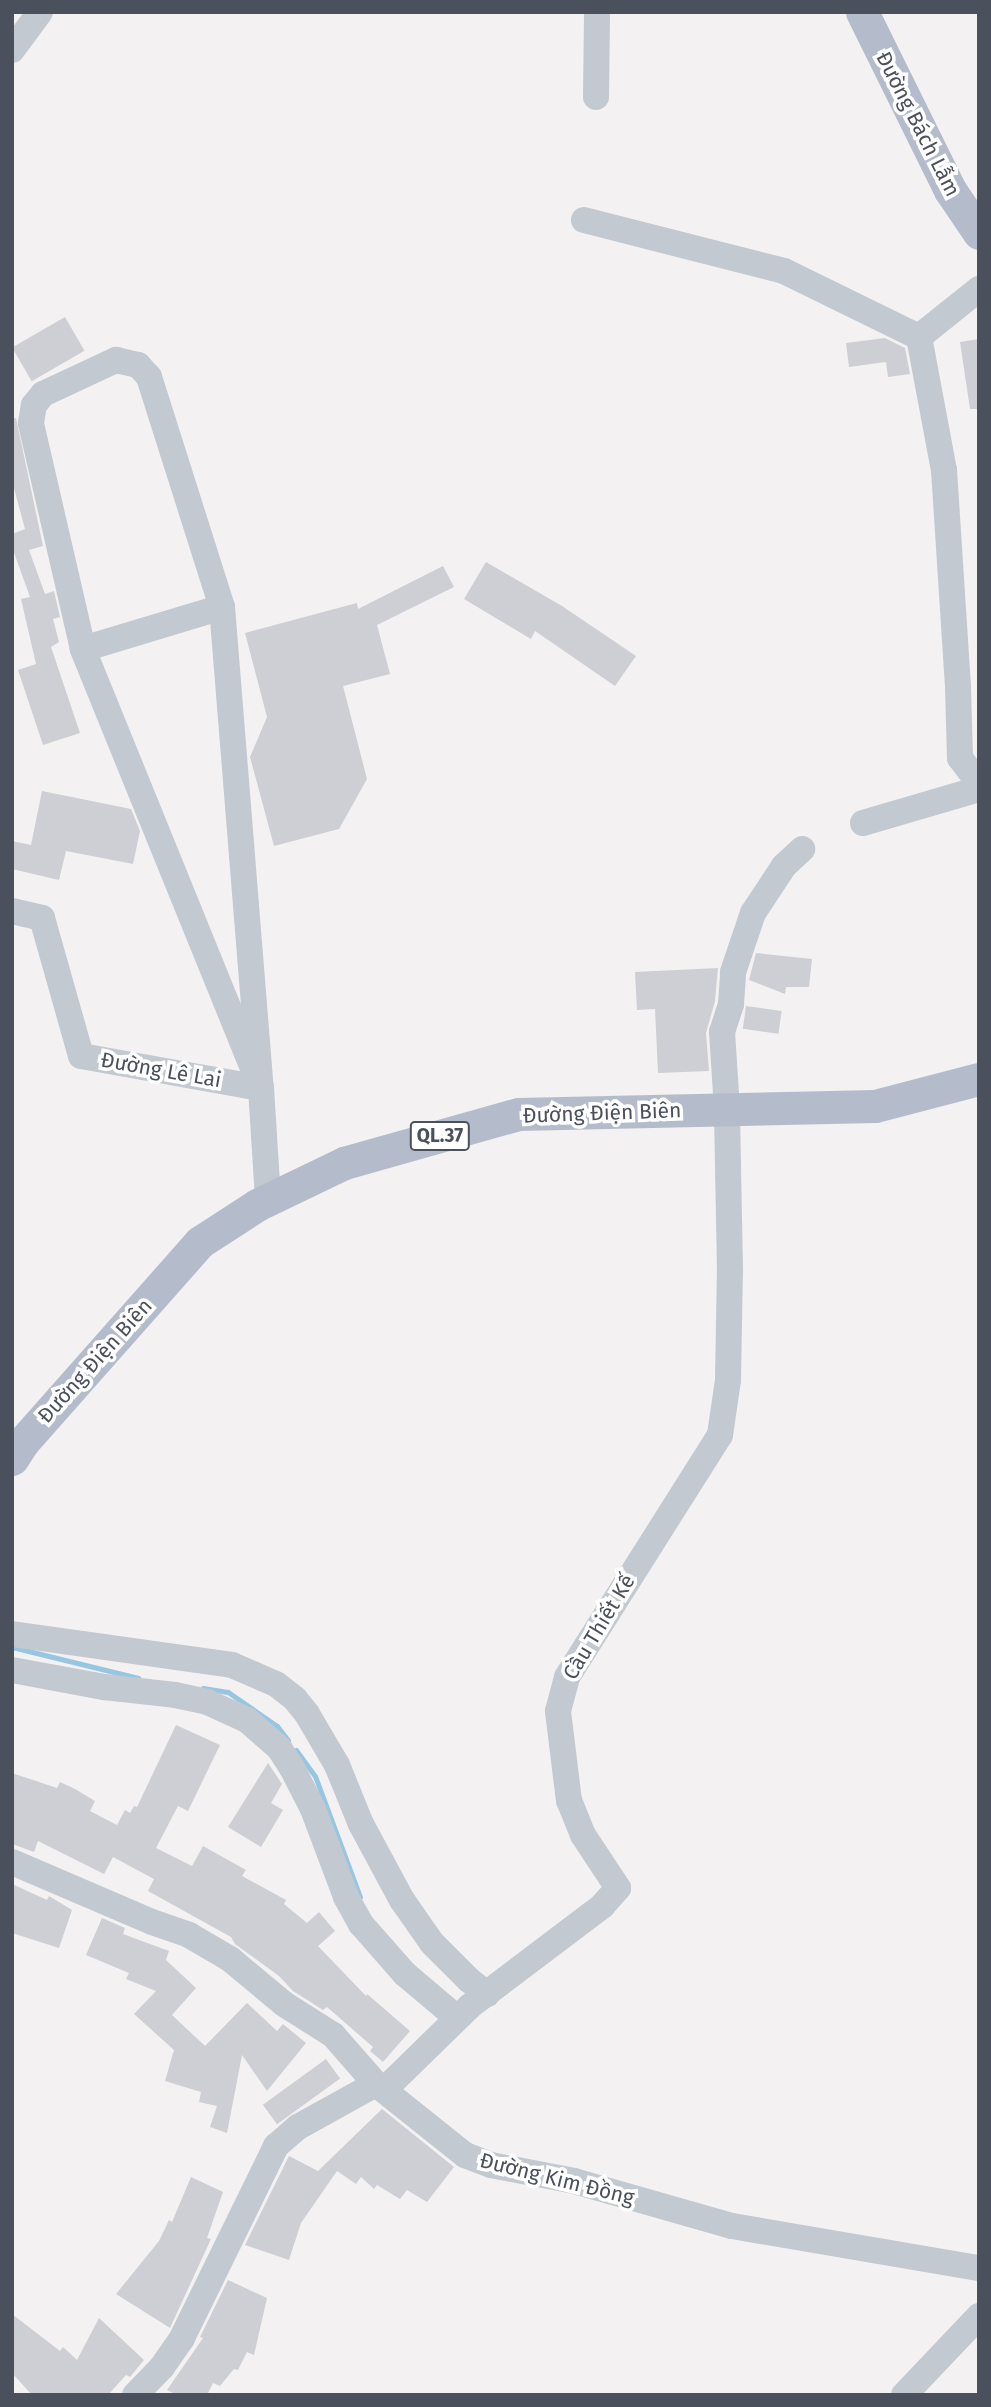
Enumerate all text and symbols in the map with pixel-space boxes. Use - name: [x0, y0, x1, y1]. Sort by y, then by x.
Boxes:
- street label: Đường Bách Lẫm: [871, 47, 965, 201]
- street label: Đường Lê Lai: [99, 1047, 223, 1093]
- street label: Đường Điện Biên: [522, 1098, 682, 1128]
- road number: QL.37: [408, 1120, 472, 1152]
- street label: Đường Điện Biên: [33, 1294, 157, 1428]
- street label: Cầu Thiết Kế: [558, 1570, 640, 1684]
- street label: Đường Kim Đồng: [477, 2148, 637, 2210]

